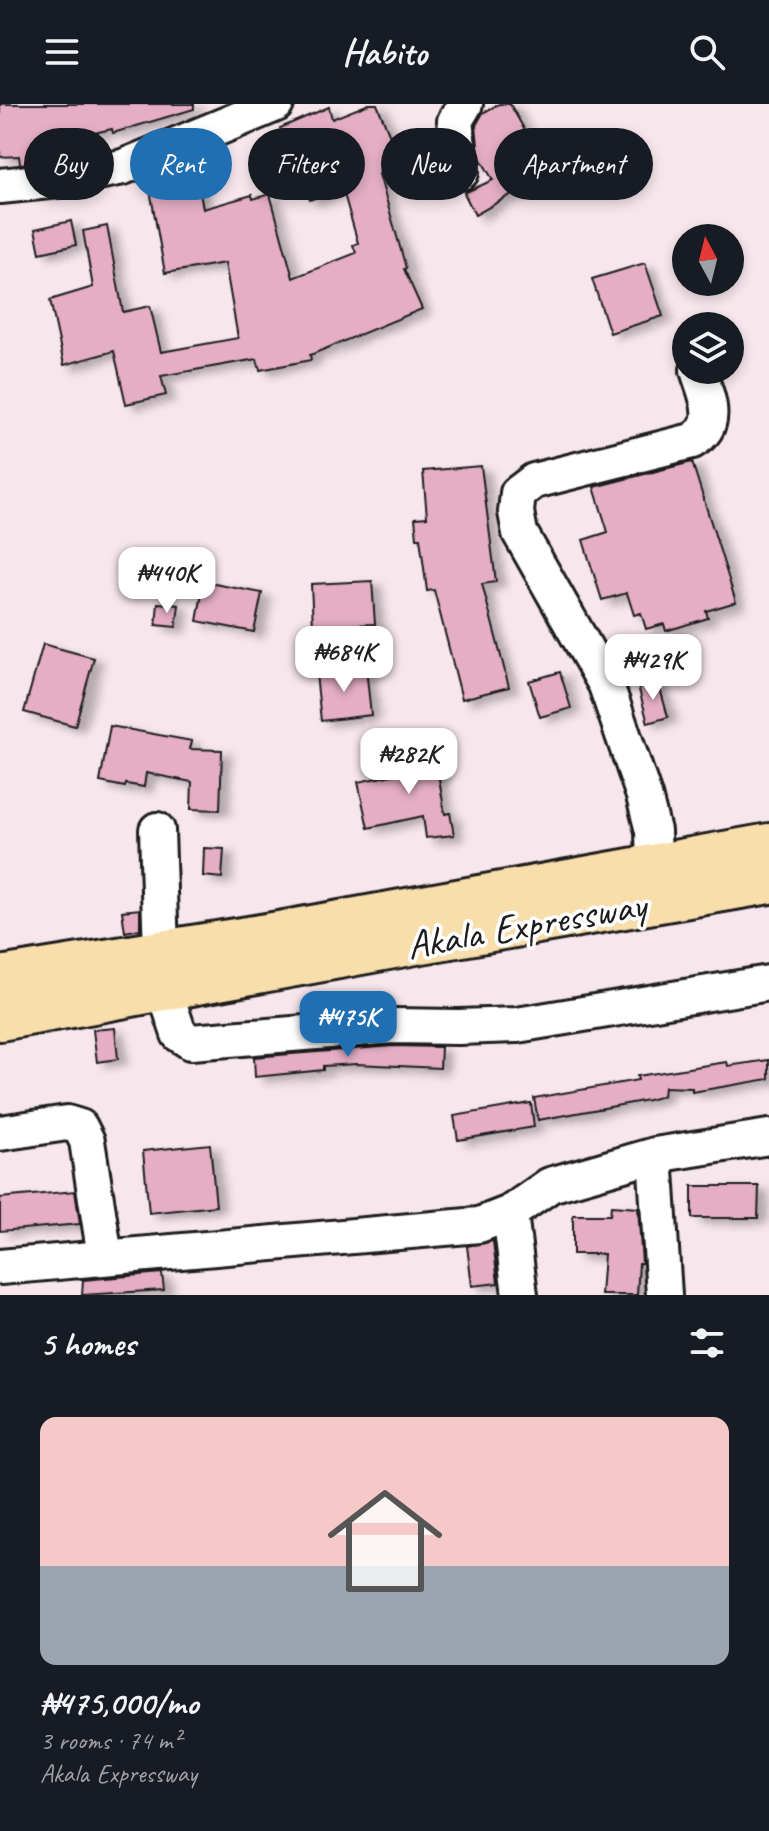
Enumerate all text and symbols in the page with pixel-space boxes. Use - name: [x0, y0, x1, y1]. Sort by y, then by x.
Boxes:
- text: Habito: [342, 29, 427, 75]
- icon: menu: [40, 30, 84, 74]
- icon: search: [685, 30, 729, 74]
- chip: Buy: [24, 128, 114, 200]
- chip: Rent: [130, 128, 232, 200]
- chip: Filters: [248, 128, 365, 200]
- chip: New: [381, 128, 478, 200]
- chip: Apartment: [494, 128, 653, 200]
- north arrow: [672, 224, 744, 296]
- map controls: [672, 224, 744, 384]
- button: layers: [672, 312, 744, 384]
- pin: ₦440K: [111, 547, 223, 615]
- text: ₦440K: [136, 556, 198, 589]
- pin: ₦684K: [288, 626, 400, 694]
- pin: ₦429K: [597, 634, 709, 702]
- text: ₦684K: [313, 635, 375, 668]
- text: ₦429K: [623, 643, 683, 676]
- pin: ₦282K: [353, 728, 465, 796]
- text: ₦282K: [378, 737, 440, 770]
- street label: Akala Expressway: [403, 879, 653, 971]
- pin: ₦475K: [292, 991, 404, 1059]
- text: ₦475K: [318, 1000, 378, 1033]
- icon: filters: [685, 1321, 729, 1365]
- text: 5 homes: [40, 1322, 135, 1365]
- icon: home: [313, 1469, 457, 1613]
- text: ₦475,000/mo: [40, 1681, 198, 1724]
- text: 3 rooms · 74 m²: [40, 1724, 181, 1757]
- text: Akala Expressway: [40, 1757, 197, 1790]

